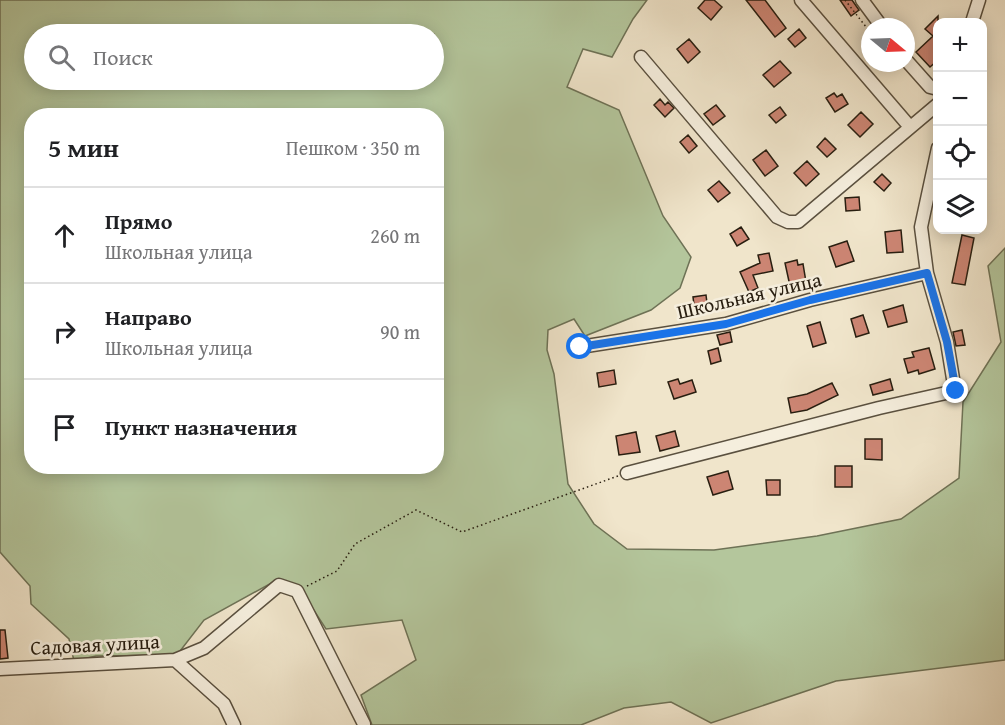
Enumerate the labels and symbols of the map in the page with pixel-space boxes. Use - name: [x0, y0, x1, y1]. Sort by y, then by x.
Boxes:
- north arrow: [861, 18, 915, 72]
- street label: Школьная улица: [674, 264, 825, 326]
- route start: [566, 333, 592, 359]
- route end: [942, 377, 968, 403]
- street label: Садовая улица: [30, 626, 161, 662]

